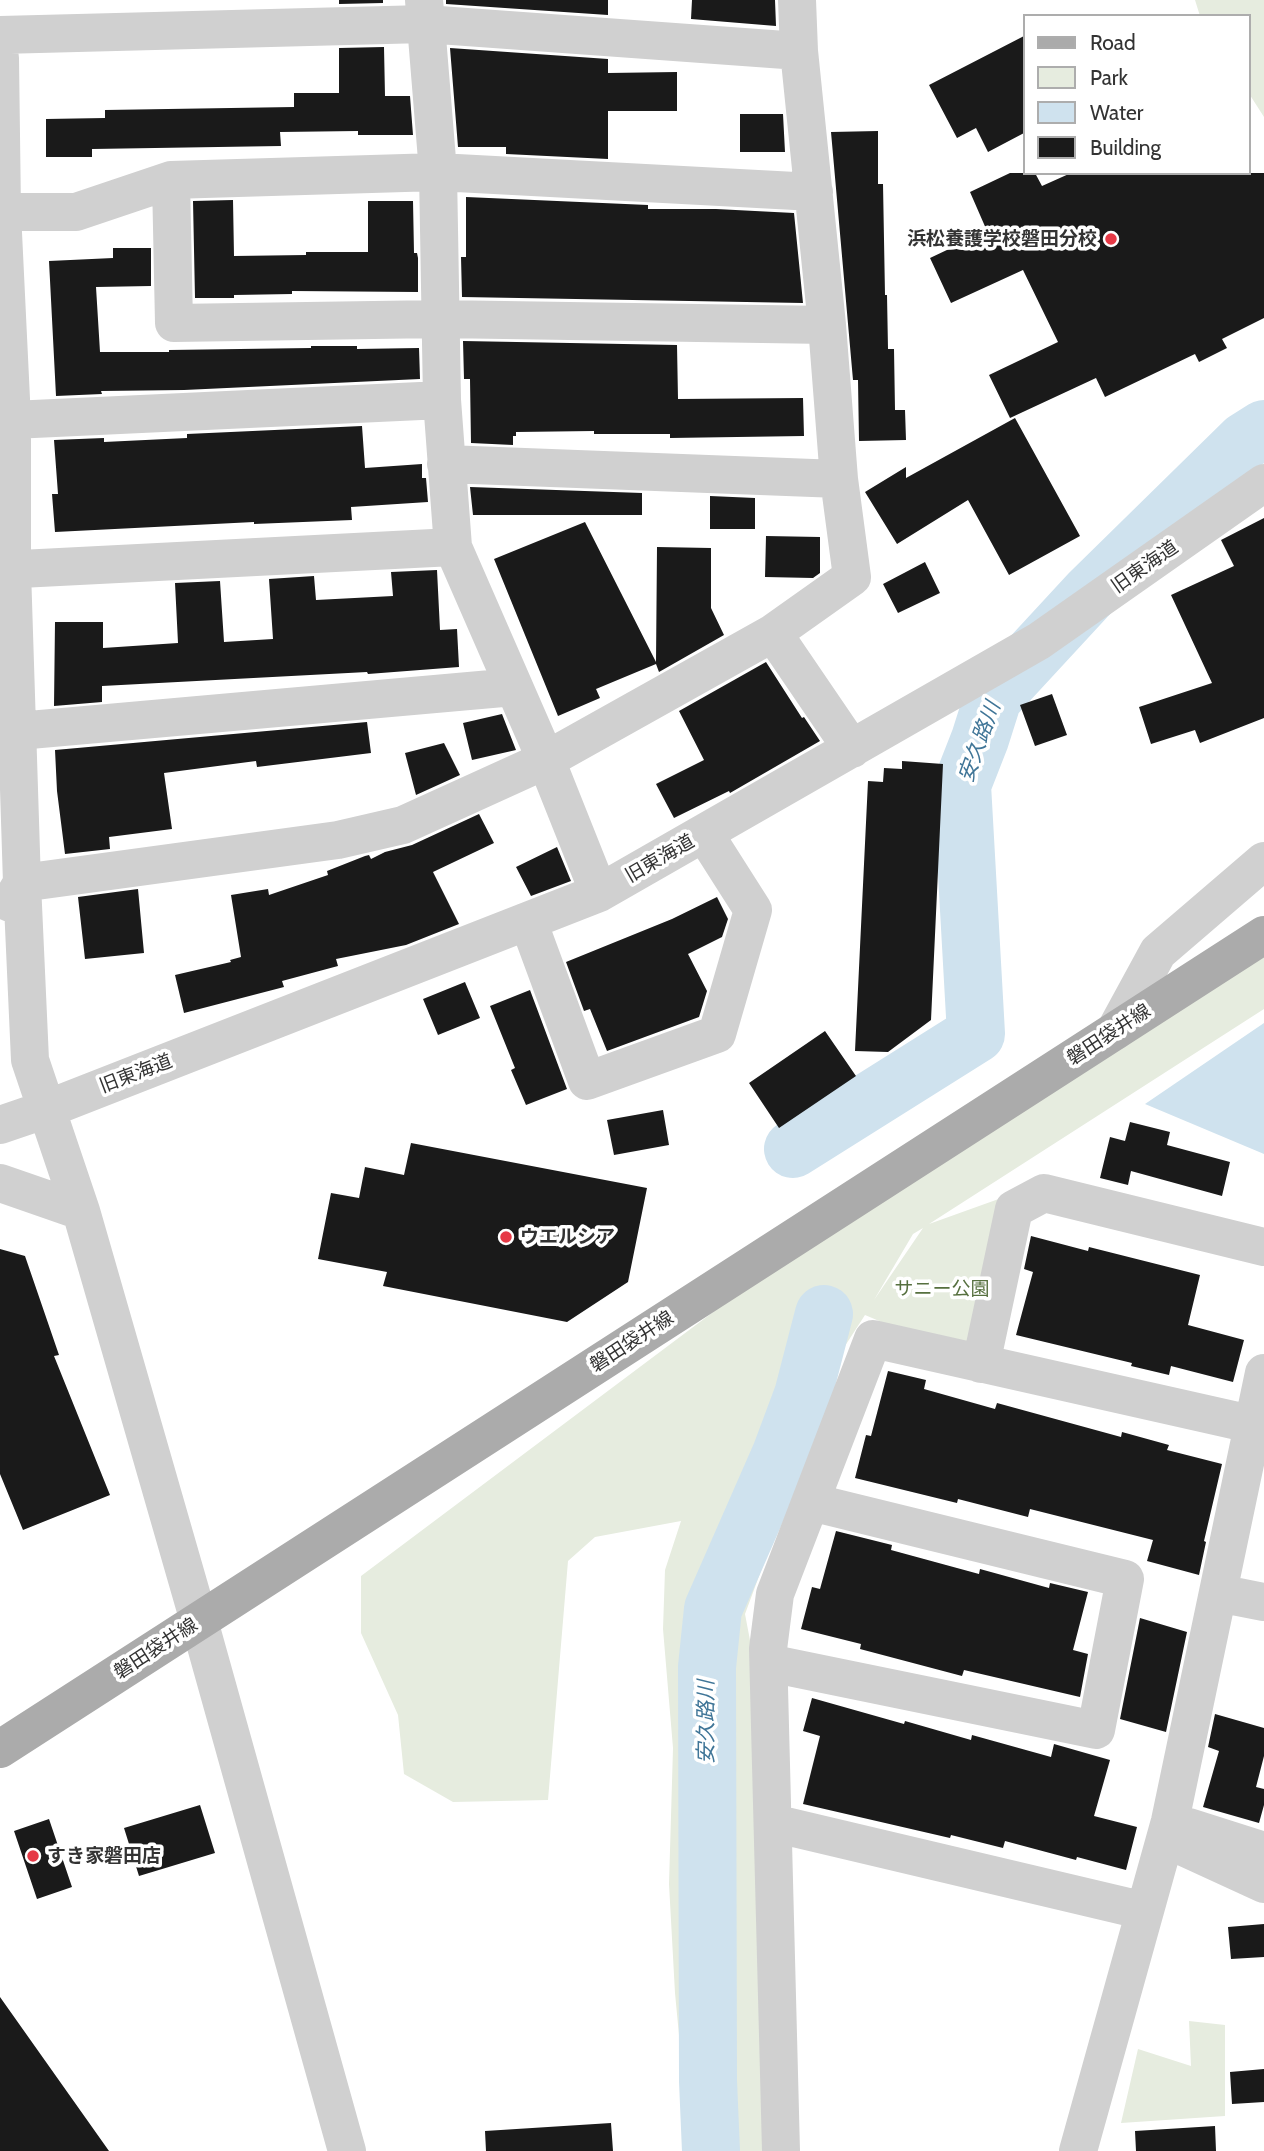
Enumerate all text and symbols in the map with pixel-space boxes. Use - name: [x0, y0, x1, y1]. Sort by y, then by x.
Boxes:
- legend: [1023, 14, 1250, 175]
- text: Road: [1090, 30, 1136, 55]
- text: Park: [1090, 65, 1128, 90]
- text: Water: [1090, 100, 1143, 125]
- text: Building: [1090, 135, 1161, 160]
- place label: 浜松養護学校磐田分校: [907, 228, 1097, 250]
- marker: 浜松養護学校磐田分校: [1103, 231, 1119, 247]
- street label: 旧東海道: [1107, 536, 1183, 598]
- water label: 安久路川: [954, 698, 1006, 786]
- street label: 旧東海道: [621, 830, 699, 888]
- street label: 磐田袋井線: [1063, 1000, 1155, 1070]
- street label: 旧東海道: [96, 1050, 176, 1098]
- place label: ウエルシア: [520, 1226, 615, 1248]
- marker: ウエルシア: [498, 1229, 514, 1245]
- park label: サニー公園: [895, 1278, 989, 1300]
- street label: 磐田袋井線: [586, 1307, 678, 1377]
- street label: 磐田袋井線: [110, 1614, 202, 1684]
- water label: 安久路川: [694, 1680, 720, 1764]
- place label: すき家磐田店: [47, 1845, 161, 1867]
- marker: すき家磐田店: [25, 1848, 41, 1864]

